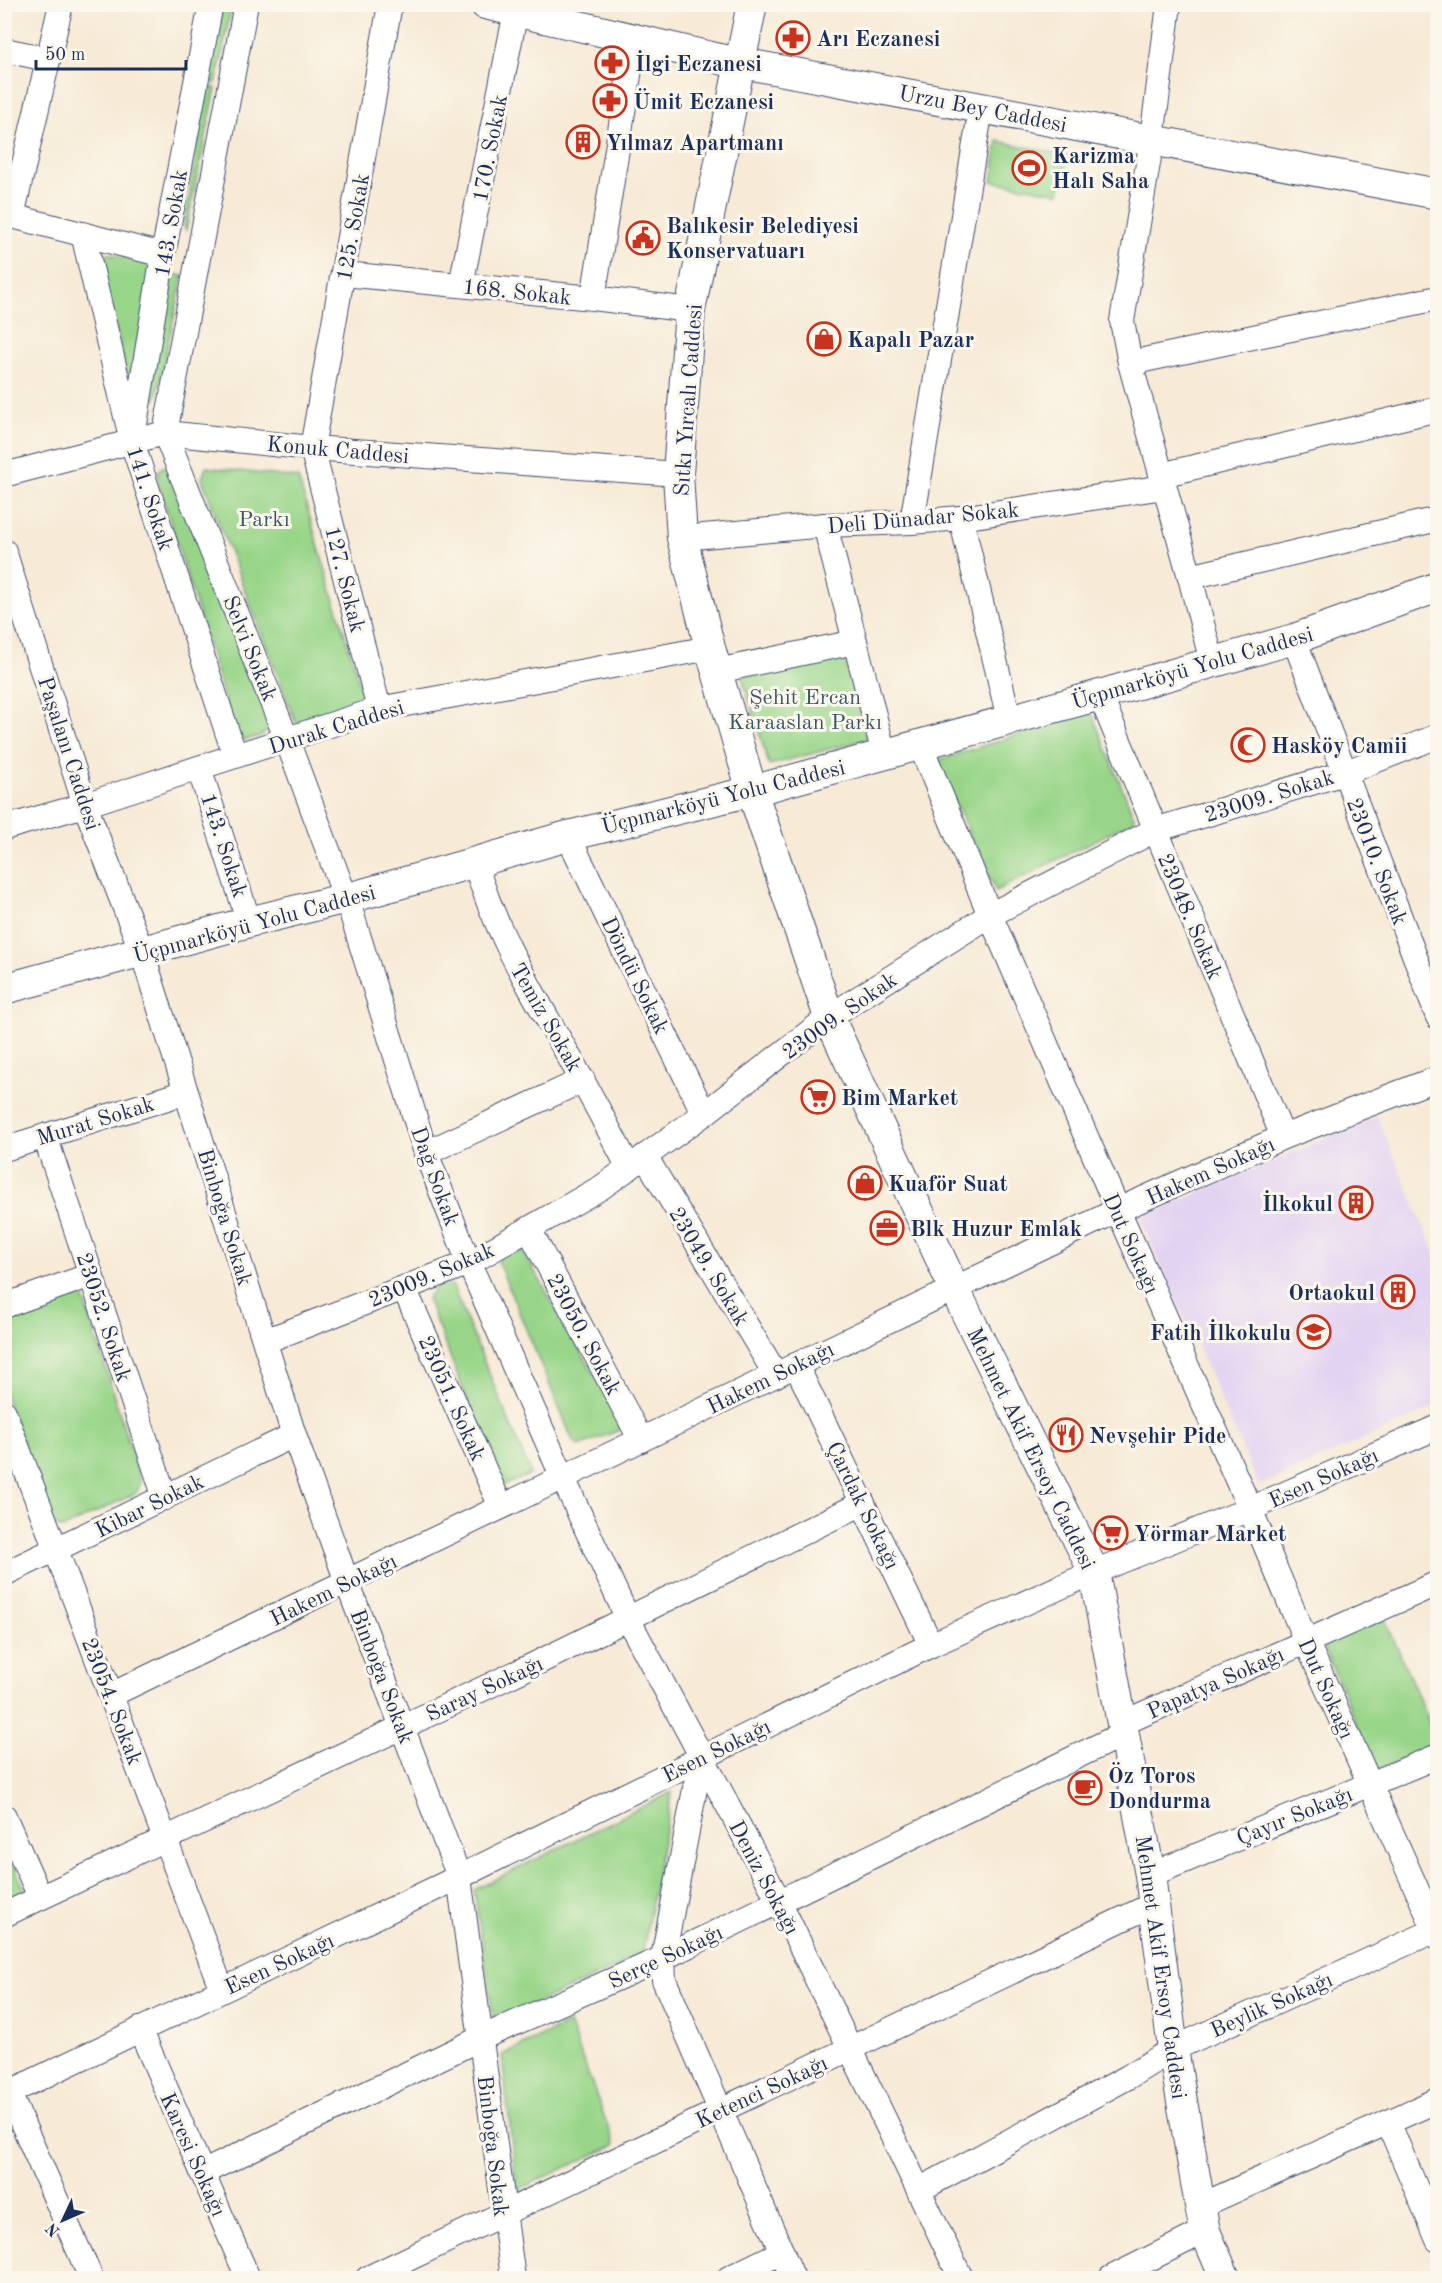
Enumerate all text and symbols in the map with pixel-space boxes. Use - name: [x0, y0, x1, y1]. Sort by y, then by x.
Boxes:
- pharmacy icon: Arı Eczanesi: [775, 20, 811, 56]
- place label: Arı Eczanesi: [816, 29, 940, 51]
- scale bar: [36, 33, 186, 71]
- pharmacy icon: İlgi Eczanesi: [594, 45, 630, 81]
- text: 50 m: [45, 46, 85, 64]
- place label: İlgi Eczanesi: [635, 50, 762, 76]
- pharmacy icon: Ümit Eczanesi: [592, 83, 628, 119]
- street label: Urzu Bey Caddesi: [897, 83, 1069, 137]
- place label: Ümit Eczanesi: [633, 88, 774, 114]
- street label: 170. Sokak: [470, 93, 512, 204]
- building icon: Yılmaz Apartmanı: [565, 124, 601, 160]
- place label: Yılmaz Apartmanı: [606, 133, 784, 155]
- place label: Karizma Halı Saha: [1052, 146, 1149, 193]
- sports icon: Karizma Halı Saha: [1011, 150, 1047, 186]
- street label: 143. Sokak: [152, 168, 192, 279]
- street label: 125. Sokak: [334, 172, 374, 283]
- place label: Balıkesir Belediyesi Konservatuarı: [666, 216, 859, 263]
- public building icon: Balıkesir Belediyesi Konservatuarı: [625, 220, 661, 256]
- street label: 168. Sokak: [461, 276, 572, 310]
- street label: Sıtkı Yırcalı Caddesi: [671, 303, 707, 497]
- shop icon: Kapalı Pazar: [806, 321, 842, 357]
- place label: Kapalı Pazar: [847, 330, 974, 352]
- street label: Konuk Caddesi: [266, 434, 410, 468]
- street label: 141. Sokak: [122, 443, 176, 554]
- street label: Deli Dünadar Sokak: [826, 500, 1020, 538]
- park label: Parkı: [238, 509, 290, 531]
- street label: 127. Sokak: [320, 524, 368, 635]
- street label: Selvi Sokak: [218, 593, 280, 705]
- street label: Üçpınarköyü Yolu Caddesi: [1068, 621, 1316, 714]
- street label: Paşalanı Caddesi: [33, 674, 103, 833]
- park label: Şehit Ercan Karaaslan Parkı: [728, 687, 882, 734]
- street label: Durak Caddesi: [266, 697, 407, 759]
- mosque icon: Hasköy Camii: [1230, 727, 1266, 763]
- place label: Hasköy Camii: [1271, 736, 1407, 758]
- street label: Üçpınarköyü Yolu Caddesi: [599, 754, 848, 839]
- street label: 23009. Sokak: [1202, 767, 1337, 827]
- street label: 143. Sokak: [196, 790, 250, 901]
- street label: 23010. Sokak: [1342, 795, 1410, 928]
- street label: 23048. Sokak: [1153, 851, 1226, 983]
- street label: Üçpınarköyü Yolu Caddesi: [130, 879, 378, 968]
- street label: Döndü Sokak: [596, 914, 672, 1038]
- street label: Temiz Sokak: [505, 960, 585, 1076]
- street label: 23009. Sokak: [779, 969, 902, 1064]
- supermarket icon: Bim Market: [800, 1079, 836, 1115]
- place label: Bim Market: [841, 1088, 958, 1110]
- street label: Murat Sokak: [34, 1094, 157, 1150]
- street label: Dağ Sokak: [406, 1124, 462, 1229]
- street label: Hakem Sokağı: [1143, 1134, 1278, 1210]
- street label: Binboğa Sokak: [193, 1146, 255, 1289]
- shop icon: Kuaför Suat: [847, 1165, 883, 1201]
- place label: Kuaför Suat: [888, 1174, 1008, 1196]
- building icon: İlkokul: [1338, 1185, 1374, 1221]
- street label: Dut Sokağı: [1098, 1190, 1162, 1297]
- place label: İlkokul: [1262, 1190, 1333, 1216]
- street label: 23049. Sokak: [664, 1204, 752, 1330]
- office icon: Blk Huzur Emlak: [869, 1210, 905, 1246]
- place label: Blk Huzur Emlak: [910, 1219, 1082, 1241]
- street label: 23009. Sokak: [366, 1239, 498, 1312]
- street label: 23052. Sokak: [72, 1250, 134, 1385]
- street label: 23050. Sokak: [542, 1270, 625, 1399]
- building icon: Ortaokul: [1380, 1274, 1416, 1310]
- place label: Ortaokul: [1288, 1283, 1375, 1305]
- school or university icon: Fatih İlkokulu: [1296, 1314, 1332, 1350]
- place label: Fatih İlkokulu: [1150, 1319, 1291, 1345]
- street label: Mehmet Akif Ersoy Caddesi: [962, 1324, 1098, 1573]
- street label: 23051. Sokak: [414, 1333, 489, 1465]
- street label: Hakem Sokağı: [704, 1339, 838, 1419]
- restaurant icon: Nevşehir Pide: [1048, 1417, 1084, 1453]
- place label: Nevşehir Pide: [1089, 1426, 1226, 1448]
- street label: Çardak Sokağı: [822, 1438, 903, 1573]
- street label: Esen Sokağı: [1266, 1445, 1382, 1513]
- street label: Kibar Sokak: [92, 1471, 208, 1543]
- supermarket icon: Yörmar Market: [1093, 1515, 1129, 1551]
- place label: Yörmar Market: [1134, 1524, 1286, 1546]
- street label: Hakem Sokağı: [267, 1551, 401, 1631]
- street label: Binboğa Sokak: [345, 1606, 417, 1747]
- street label: 23054. Sokak: [77, 1635, 145, 1768]
- street label: Dut Sokağı: [1293, 1635, 1357, 1742]
- street label: Papatya Sokağı: [1144, 1644, 1288, 1724]
- street label: Saray Sokağı: [423, 1653, 547, 1727]
- street label: Esen Sokağı: [659, 1716, 775, 1787]
- place label: Öz Toros Dondurma: [1108, 1762, 1211, 1813]
- cafe icon: Öz Toros Dondurma: [1067, 1770, 1103, 1806]
- street label: Çayır Sokağı: [1234, 1784, 1356, 1850]
- street label: Deniz Sokağı: [724, 1817, 802, 1939]
- street label: Mehmet Akif Ersoy Caddesi: [1131, 1834, 1189, 2101]
- street label: Serçe Sokağı: [605, 1922, 726, 1994]
- street label: Esen Sokağı: [222, 1930, 338, 2000]
- street label: Beylik Sokağı: [1207, 1969, 1336, 2043]
- street label: Ketenci Sokağı: [692, 2053, 831, 2133]
- street label: Binboğa Sokak: [472, 2074, 512, 2218]
- street label: Karesi Sokağı: [155, 2090, 229, 2220]
- north arrow: [33, 2190, 93, 2250]
- text: N: [43, 2219, 64, 2239]

